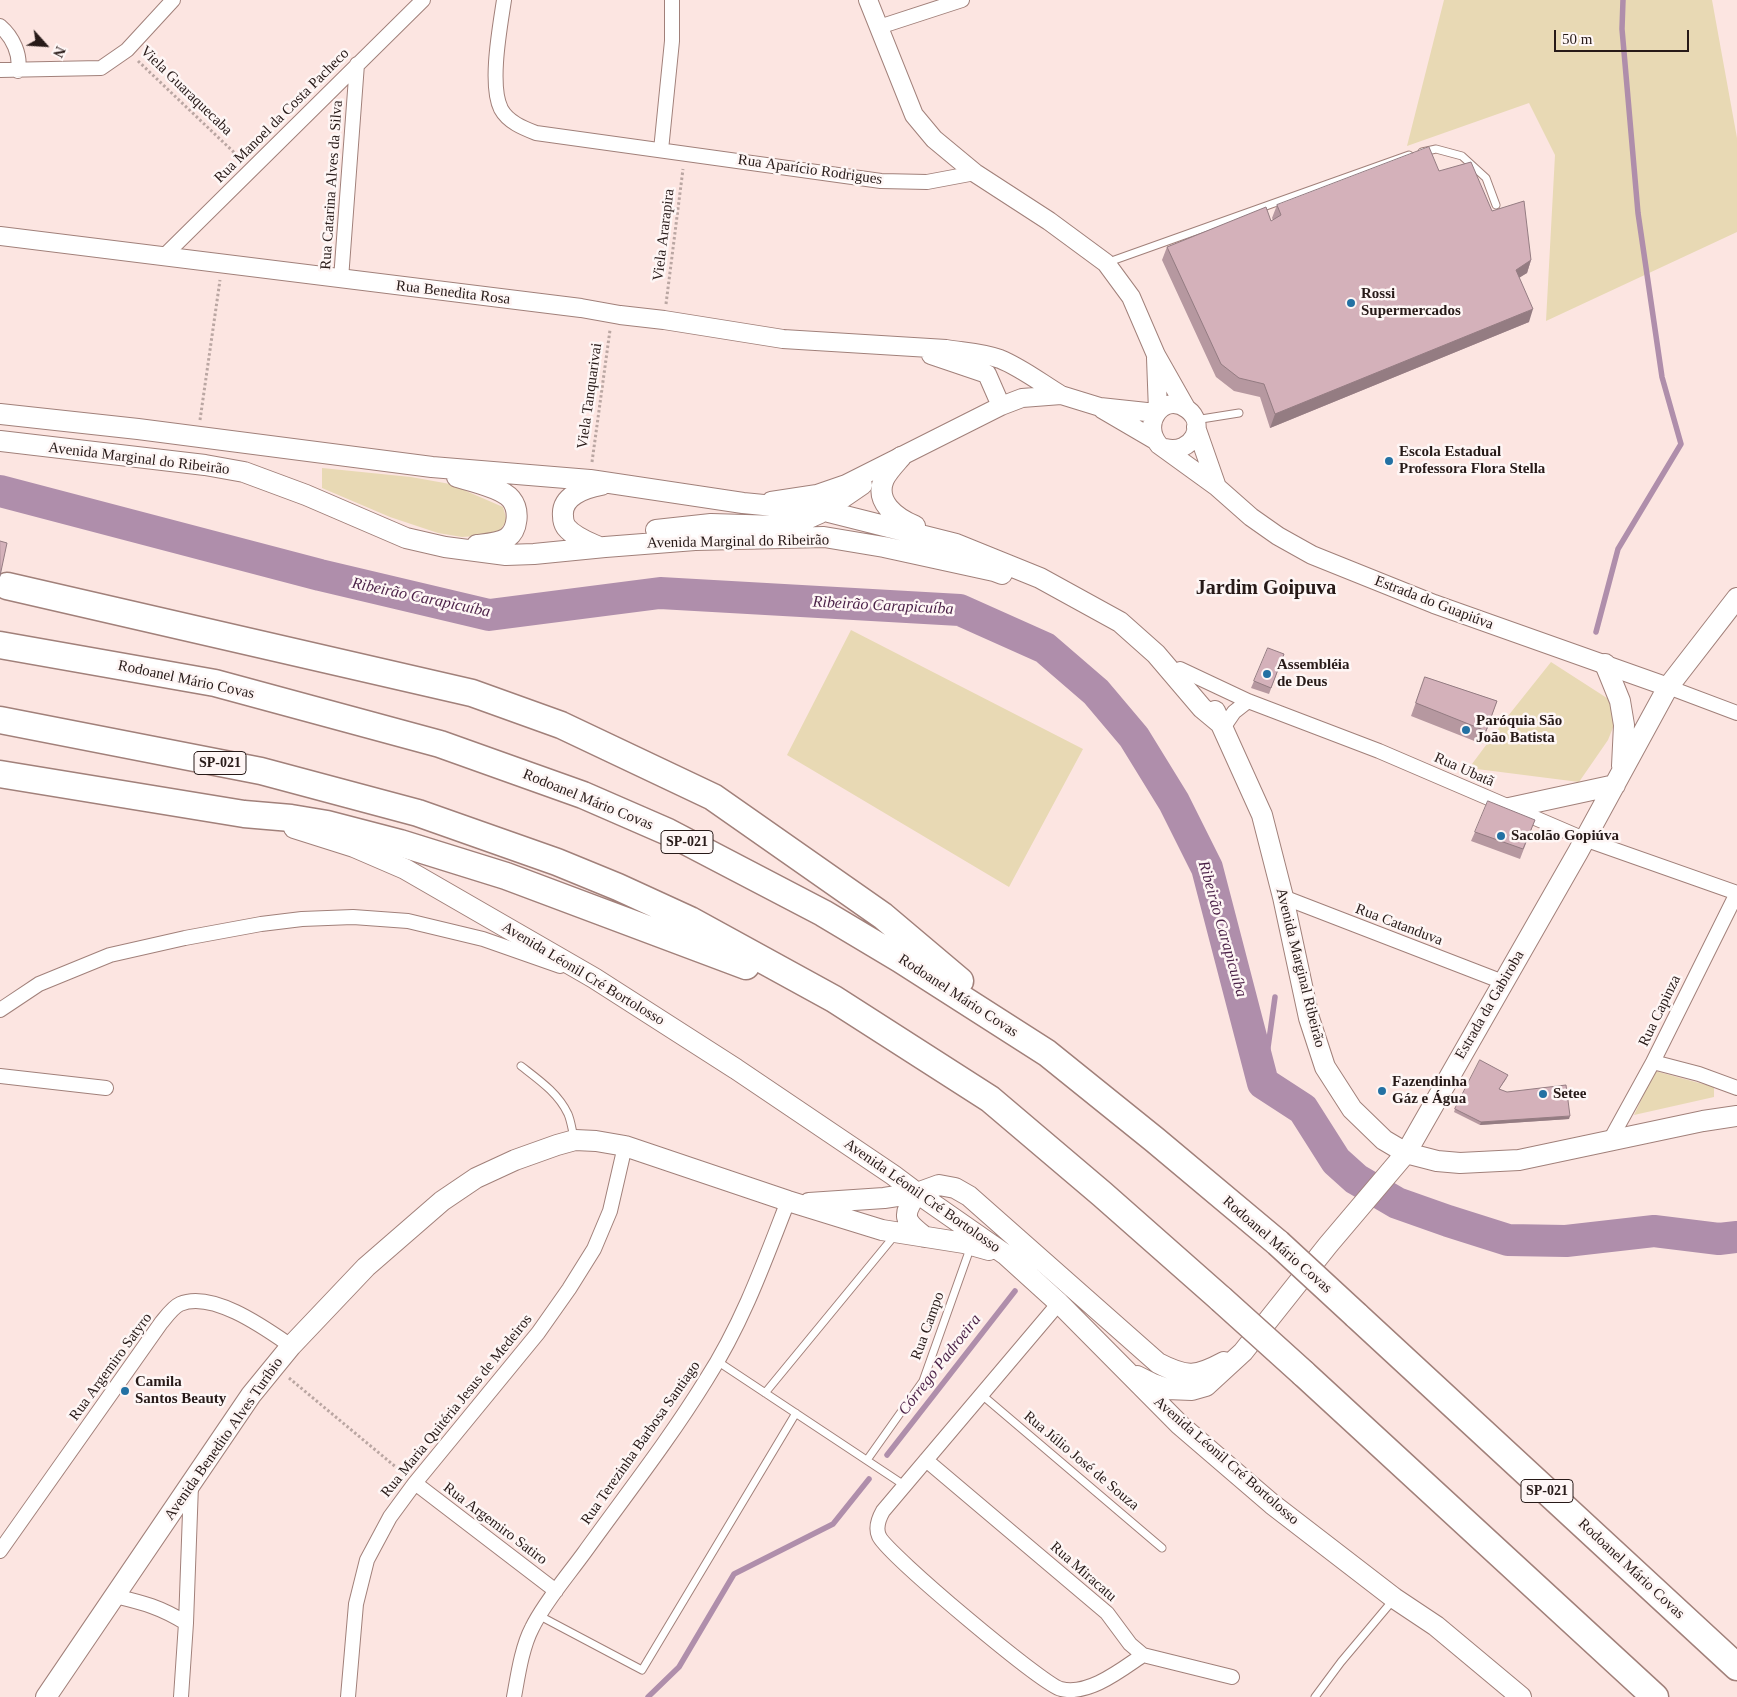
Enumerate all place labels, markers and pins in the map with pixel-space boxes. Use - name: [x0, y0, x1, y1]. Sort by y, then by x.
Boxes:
- place label: Rossi Supermercados: [1361, 285, 1461, 320]
- marker: Rossi Supermercados: [1345, 297, 1357, 309]
- place label: Escola Estadual Professora Flora Stella: [1399, 443, 1545, 478]
- marker: Escola Estadual Professora Flora Stella: [1383, 455, 1395, 467]
- place label: Assembléia de Deus: [1277, 656, 1349, 691]
- marker: Assembléia de Deus: [1261, 668, 1273, 680]
- place label: Paróquia São João Batista: [1476, 712, 1562, 747]
- marker: Paróquia São João Batista: [1460, 724, 1472, 736]
- place label: Sacolão Gopiúva: [1511, 827, 1619, 845]
- marker: Sacolão Gopiúva: [1495, 830, 1507, 842]
- place label: Fazendinha Gáz e Água: [1392, 1073, 1467, 1108]
- marker: Fazendinha Gáz e Água: [1376, 1085, 1388, 1097]
- place label: Setee: [1553, 1085, 1586, 1103]
- marker: Setee: [1537, 1088, 1549, 1100]
- place label: Camila Santos Beauty: [135, 1373, 226, 1408]
- marker: Camila Santos Beauty: [119, 1385, 131, 1397]

